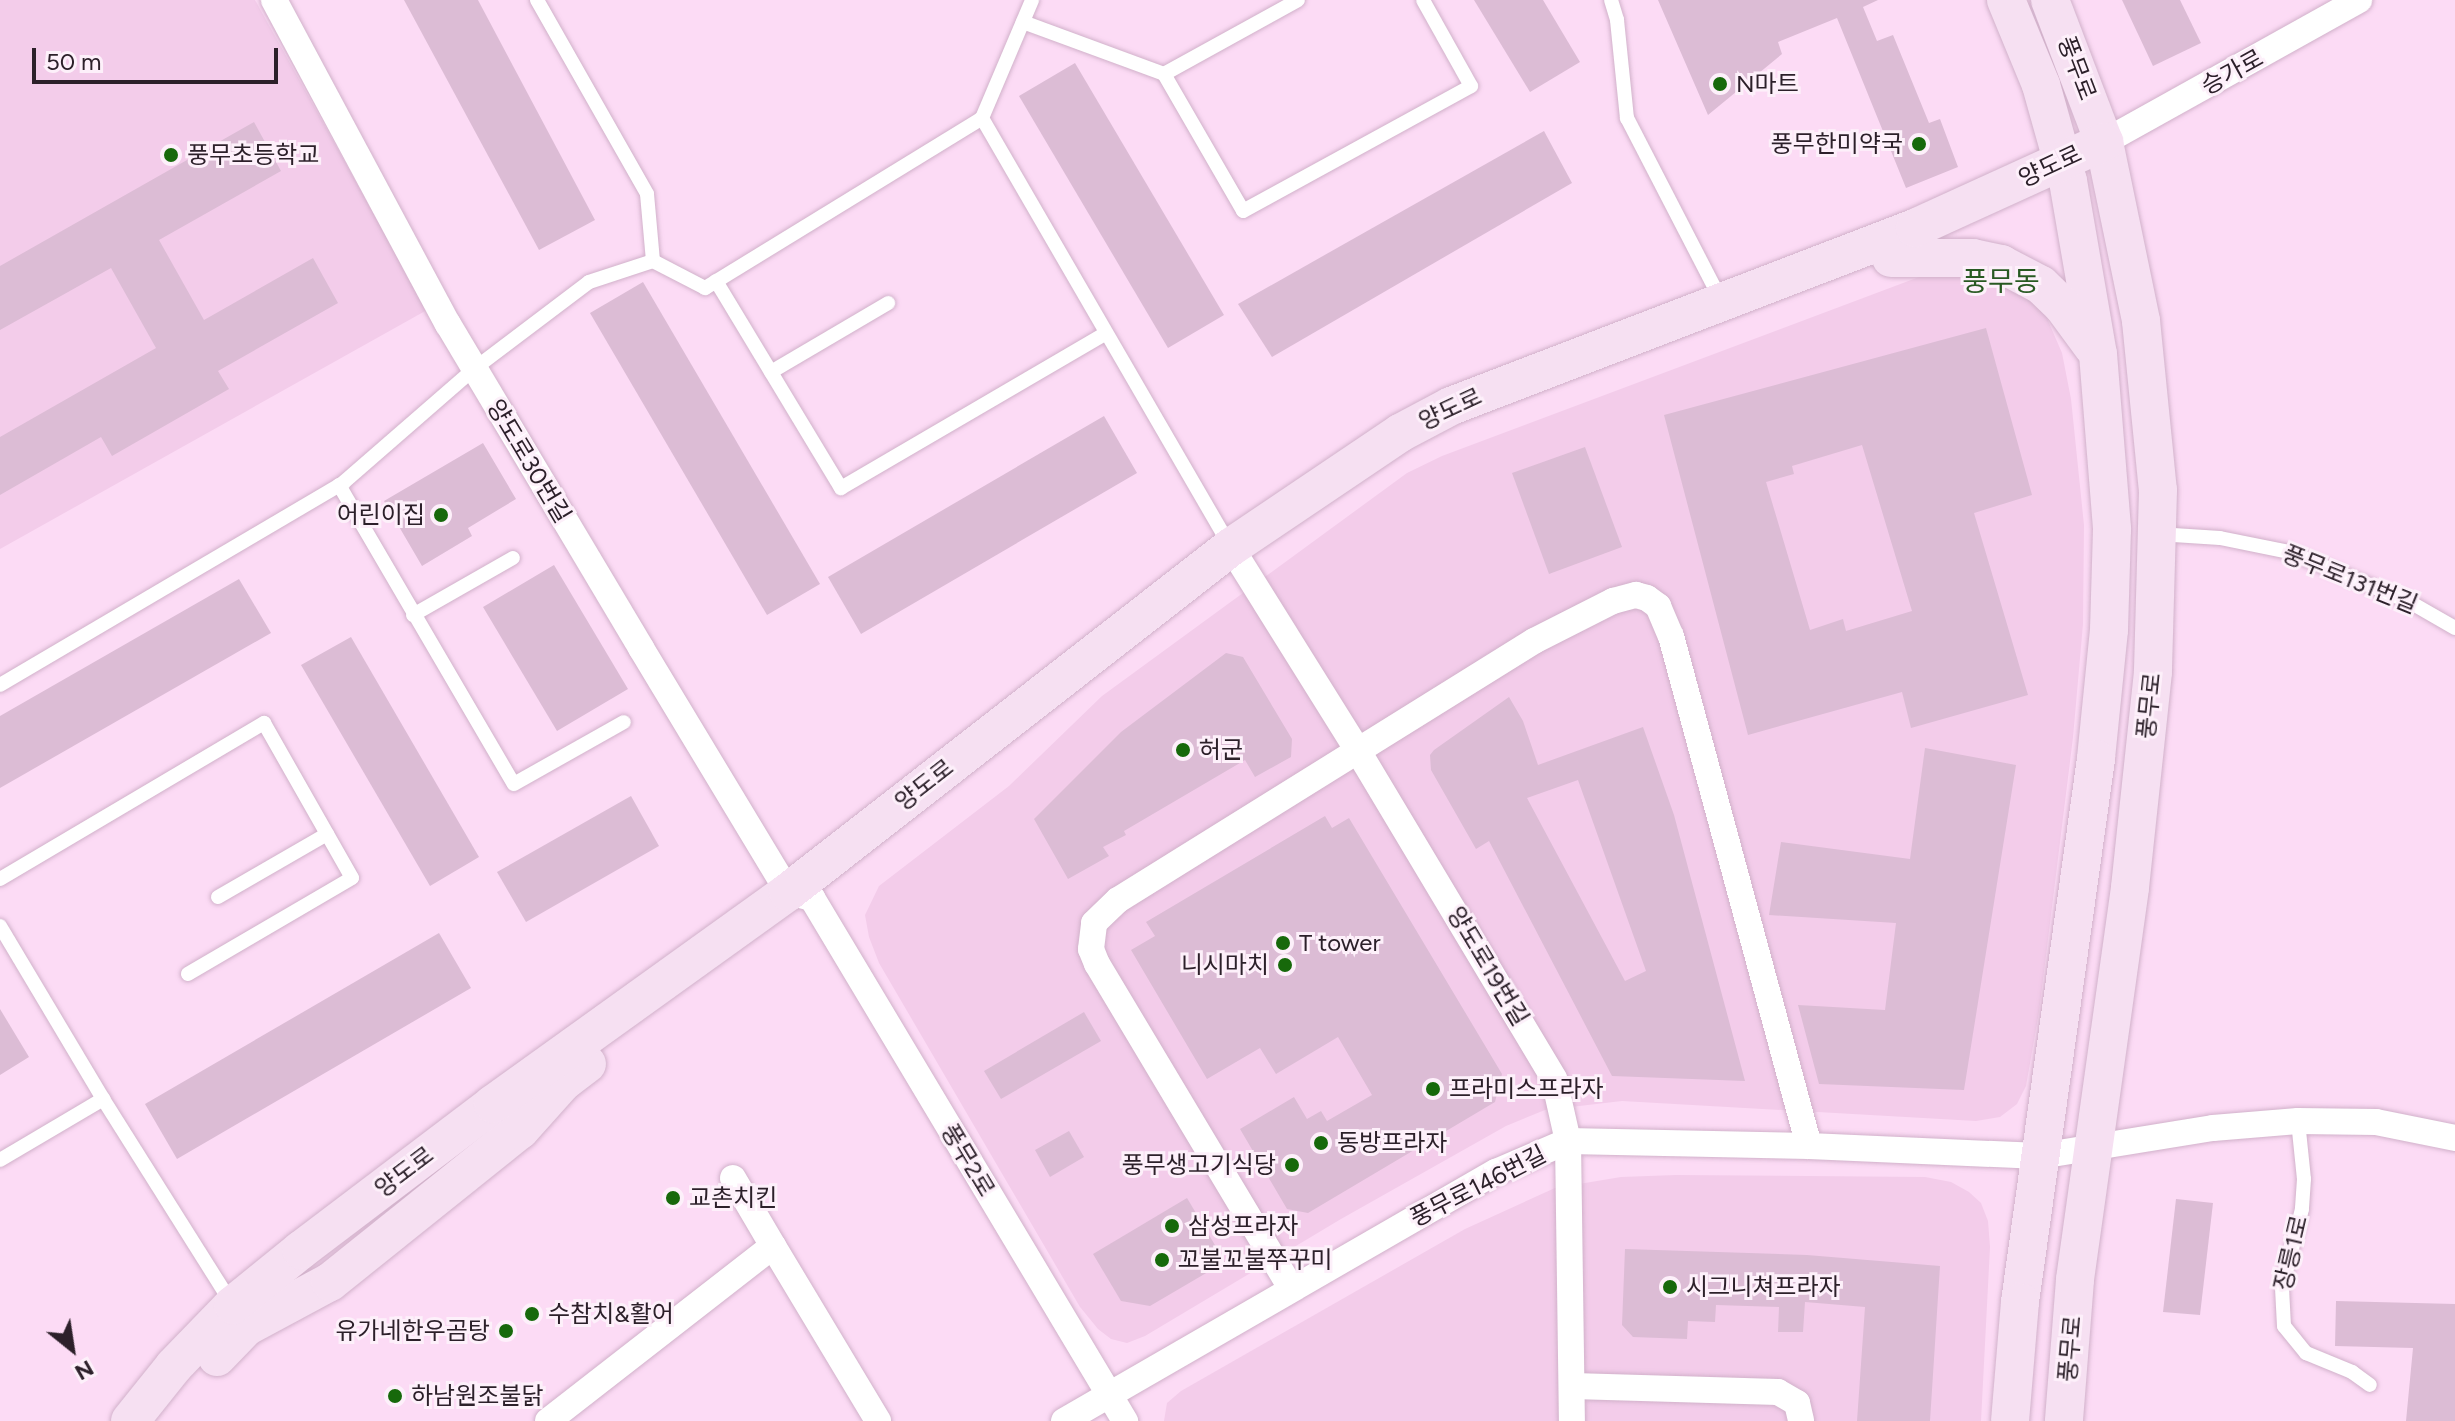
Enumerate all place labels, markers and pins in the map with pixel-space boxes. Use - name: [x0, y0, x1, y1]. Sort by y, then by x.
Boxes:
- place label: N마트: [1736, 70, 1799, 98]
- marker: N마트: [1711, 75, 1729, 93]
- place label: 풍무한미약국: [1771, 130, 1903, 158]
- marker: 풍무한미약국: [1910, 135, 1928, 153]
- place label: 풍무초등학교: [187, 141, 319, 169]
- marker: 풍무초등학교: [162, 146, 180, 164]
- place label: 어린이집: [337, 501, 425, 529]
- marker: 어린이집: [432, 506, 450, 524]
- place label: 허군: [1199, 736, 1243, 764]
- marker: 허군: [1174, 741, 1192, 759]
- place label: T tower: [1299, 929, 1381, 957]
- marker: T tower: [1274, 934, 1292, 952]
- place label: 니시마치: [1181, 951, 1269, 979]
- marker: 니시마치: [1276, 956, 1294, 974]
- place label: 프라미스프라자: [1449, 1075, 1604, 1103]
- marker: 프라미스프라자: [1424, 1080, 1442, 1098]
- place label: 동방프라자: [1337, 1129, 1447, 1157]
- marker: 동방프라자: [1312, 1134, 1330, 1152]
- place label: 풍무생고기식당: [1121, 1151, 1276, 1179]
- marker: 풍무생고기식당: [1283, 1156, 1301, 1174]
- place label: 교촌치킨: [689, 1184, 777, 1212]
- marker: 교촌치킨: [664, 1189, 682, 1207]
- place label: 삼성프라자: [1188, 1212, 1298, 1240]
- marker: 삼성프라자: [1163, 1217, 1181, 1235]
- place label: 꼬불꼬불쭈꾸미: [1178, 1246, 1333, 1274]
- marker: 꼬불꼬불쭈꾸미: [1153, 1251, 1171, 1269]
- place label: 시그니쳐프라자: [1686, 1273, 1841, 1301]
- marker: 시그니쳐프라자: [1661, 1278, 1679, 1296]
- place label: 수참치&활어: [548, 1300, 674, 1328]
- marker: 수참치&활어: [523, 1305, 541, 1323]
- place label: 유가네한우곰탕: [335, 1317, 490, 1345]
- marker: 유가네한우곰탕: [497, 1322, 515, 1340]
- place label: 하남원조불닭: [411, 1382, 543, 1410]
- marker: 하남원조불닭: [386, 1387, 404, 1405]

